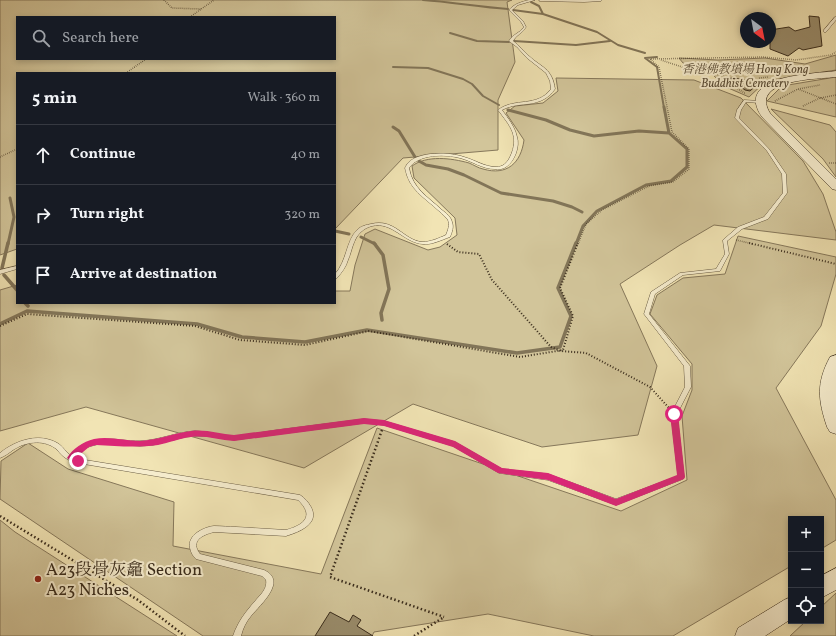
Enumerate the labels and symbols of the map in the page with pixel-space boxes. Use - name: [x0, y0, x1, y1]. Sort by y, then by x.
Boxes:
- north arrow: [740, 12, 776, 48]
- park label: 香港佛教墳場 Hong Kong Buddhist Cemetery: [682, 62, 808, 92]
- route start: [665, 405, 683, 423]
- route end: [69, 452, 87, 470]
- place label: A23段骨灰龕 Section A23 Niches: [46, 559, 202, 602]
- marker: A23段骨灰龕 Section A23 Niches: [33, 574, 43, 584]

